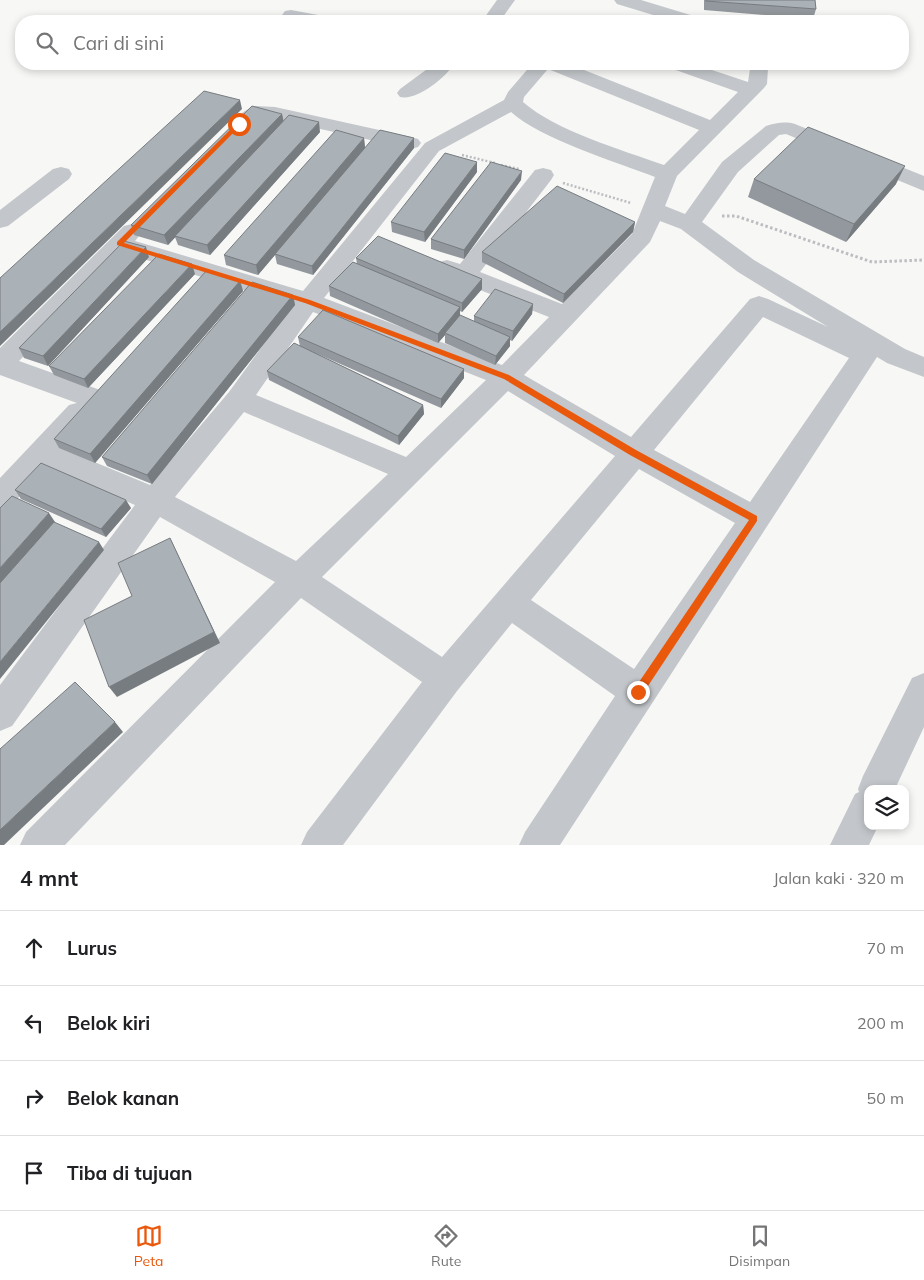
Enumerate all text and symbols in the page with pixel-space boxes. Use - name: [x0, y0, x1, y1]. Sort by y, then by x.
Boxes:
- search box: [15, 15, 909, 70]
- icon: search: [33, 29, 61, 57]
- text: Cari di sini: [73, 31, 164, 55]
- route start: [228, 113, 251, 136]
- route end: [627, 681, 650, 704]
- map controls: [864, 785, 909, 830]
- button: layers: [864, 785, 909, 830]
- text: 4 mnt: [20, 865, 78, 891]
- text: Jalan kaki · 320 m: [773, 868, 904, 888]
- icon: ahead: [20, 934, 48, 962]
- text: Lurus: [67, 936, 117, 960]
- text: 70 m: [867, 938, 904, 958]
- icon: left: [20, 1009, 48, 1037]
- text: Belok kiri: [67, 1011, 150, 1035]
- text: 200 m: [857, 1013, 904, 1033]
- icon: right: [20, 1084, 48, 1112]
- text: Belok kanan: [67, 1086, 179, 1110]
- text: 50 m: [867, 1088, 904, 1108]
- icon: arrive: [20, 1159, 48, 1187]
- text: Tiba di tujuan: [67, 1161, 192, 1185]
- tab: Peta: [134, 1222, 164, 1270]
- tab: Rute: [431, 1222, 461, 1270]
- tab: Disimpan: [729, 1222, 790, 1270]

